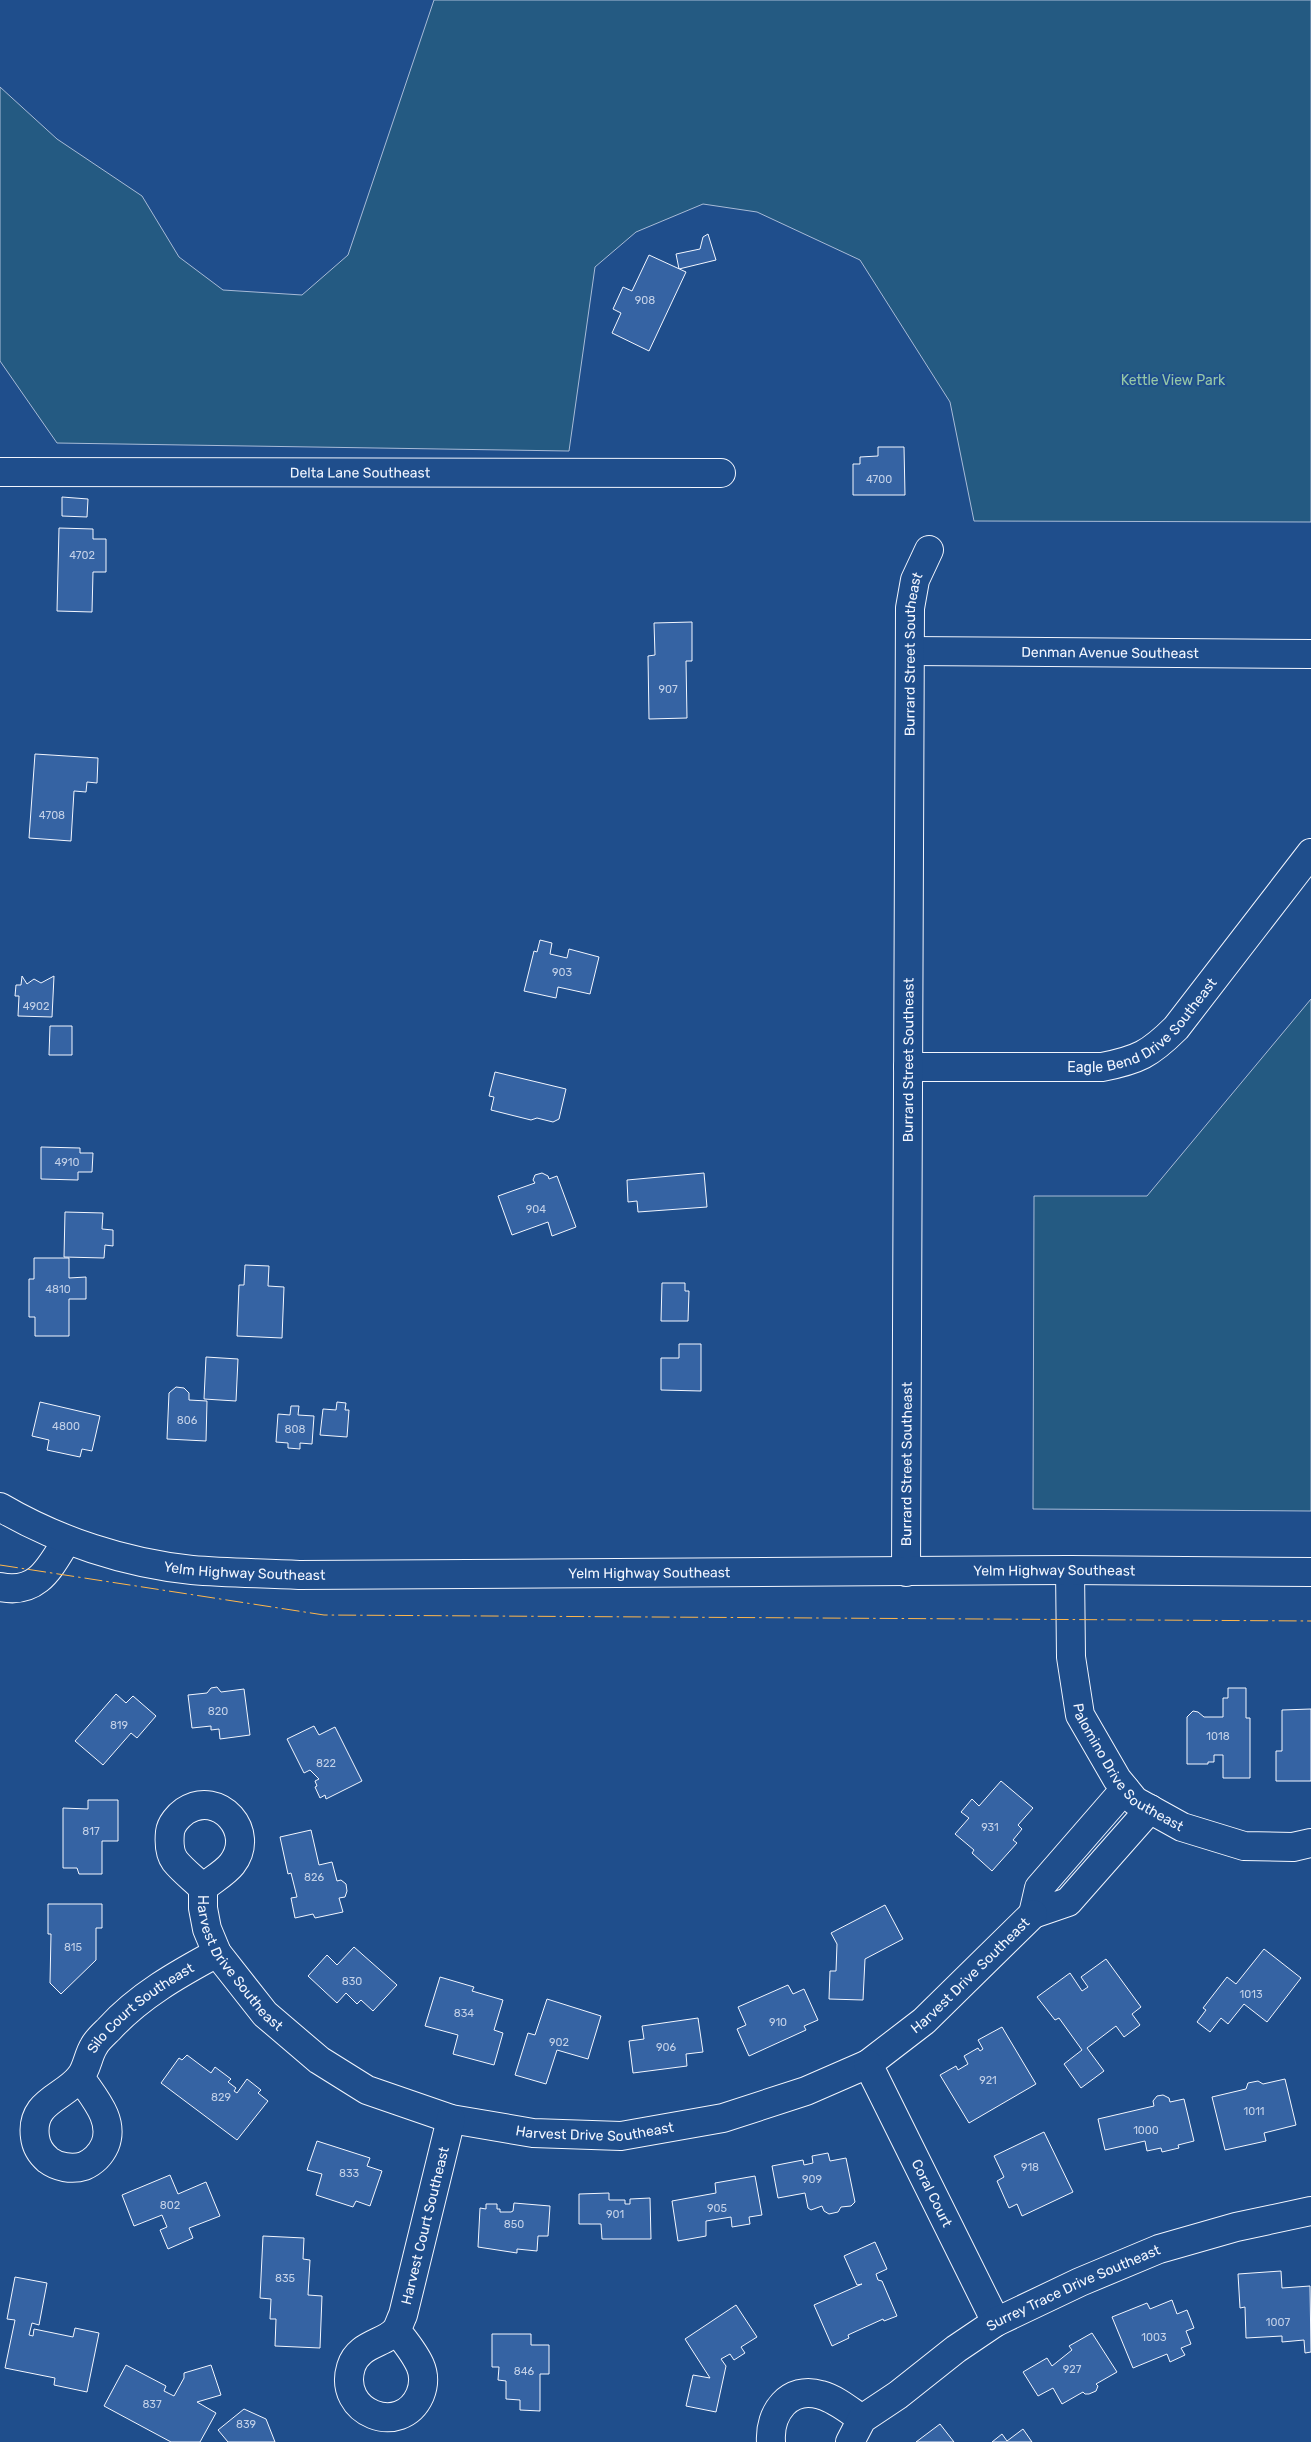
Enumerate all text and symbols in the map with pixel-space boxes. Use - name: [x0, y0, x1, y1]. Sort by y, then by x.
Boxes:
- house number: 908: [635, 294, 655, 307]
- park label: Kettle View Park: [1121, 372, 1226, 389]
- street label: Delta Lane Southeast: [290, 464, 431, 482]
- house number: 4700: [866, 473, 892, 486]
- house number: 4702: [69, 549, 95, 562]
- street label: Burrard Street Southeast: [901, 569, 927, 736]
- street label: Denman Avenue Southeast: [1021, 644, 1199, 662]
- house number: 907: [658, 683, 678, 696]
- house number: 4708: [39, 809, 65, 822]
- house number: 903: [552, 966, 572, 979]
- street label: Eagle Bend Drive Southeast: [1067, 974, 1221, 1076]
- street label: Burrard Street Southeast: [900, 977, 917, 1142]
- house number: 4902: [23, 1000, 49, 1013]
- house number: 4910: [55, 1156, 79, 1169]
- house number: 904: [526, 1203, 546, 1216]
- house number: 4810: [45, 1283, 71, 1296]
- street label: Burrard Street Southeast: [898, 1381, 916, 1546]
- house number: 806: [177, 1414, 198, 1427]
- house number: 4800: [52, 1420, 80, 1433]
- house number: 808: [285, 1423, 305, 1436]
- street label: Yelm Highway Southeast: [162, 1558, 326, 1584]
- street label: Yelm Highway Southeast: [973, 1562, 1136, 1580]
- street label: Yelm Highway Southeast: [568, 1564, 731, 1582]
- street label: Palomino Drive Southeast: [1069, 1702, 1187, 1835]
- house number: 820: [208, 1705, 228, 1718]
- house number: 819: [110, 1719, 128, 1732]
- house number: 1018: [1206, 1730, 1230, 1743]
- house number: 822: [316, 1757, 336, 1770]
- house number: 931: [981, 1821, 999, 1834]
- house number: 817: [82, 1825, 100, 1838]
- house number: 826: [304, 1871, 324, 1884]
- street label: Harvest Drive Southeast: [194, 1895, 287, 2035]
- street label: Harvest Drive Southeast: [908, 1914, 1034, 2037]
- house number: 815: [64, 1941, 83, 1954]
- street label: Silo Court Southeast: [84, 1959, 197, 2056]
- house number: 830: [342, 1975, 362, 1988]
- house number: 1013: [1239, 1988, 1263, 2001]
- house number: 834: [454, 2007, 474, 2020]
- house number: 910: [769, 2016, 787, 2029]
- house number: 902: [549, 2036, 569, 2049]
- house number: 906: [656, 2041, 676, 2054]
- house number: 921: [979, 2074, 997, 2087]
- house number: 829: [211, 2091, 231, 2104]
- house number: 1011: [1243, 2105, 1265, 2118]
- street label: Harvest Drive Southeast: [514, 2119, 676, 2145]
- house number: 1000: [1133, 2124, 1159, 2137]
- street label: Harvest Court Southeast: [398, 2145, 453, 2306]
- street label: Coral Court: [908, 2156, 956, 2231]
- house number: 918: [1021, 2161, 1039, 2174]
- house number: 833: [339, 2167, 359, 2180]
- house number: 909: [802, 2173, 822, 2186]
- house number: 802: [160, 2199, 180, 2212]
- house number: 905: [707, 2202, 727, 2215]
- house number: 901: [606, 2208, 624, 2221]
- house number: 850: [504, 2218, 524, 2231]
- street label: Surrey Trace Drive Southeast: [983, 2241, 1163, 2335]
- house number: 835: [275, 2272, 296, 2285]
- house number: 1007: [1266, 2316, 1291, 2329]
- house number: 1003: [1141, 2331, 1167, 2344]
- house number: 927: [1063, 2363, 1082, 2376]
- house number: 846: [514, 2365, 535, 2378]
- house number: 837: [142, 2398, 162, 2411]
- house number: 839: [236, 2418, 256, 2431]

